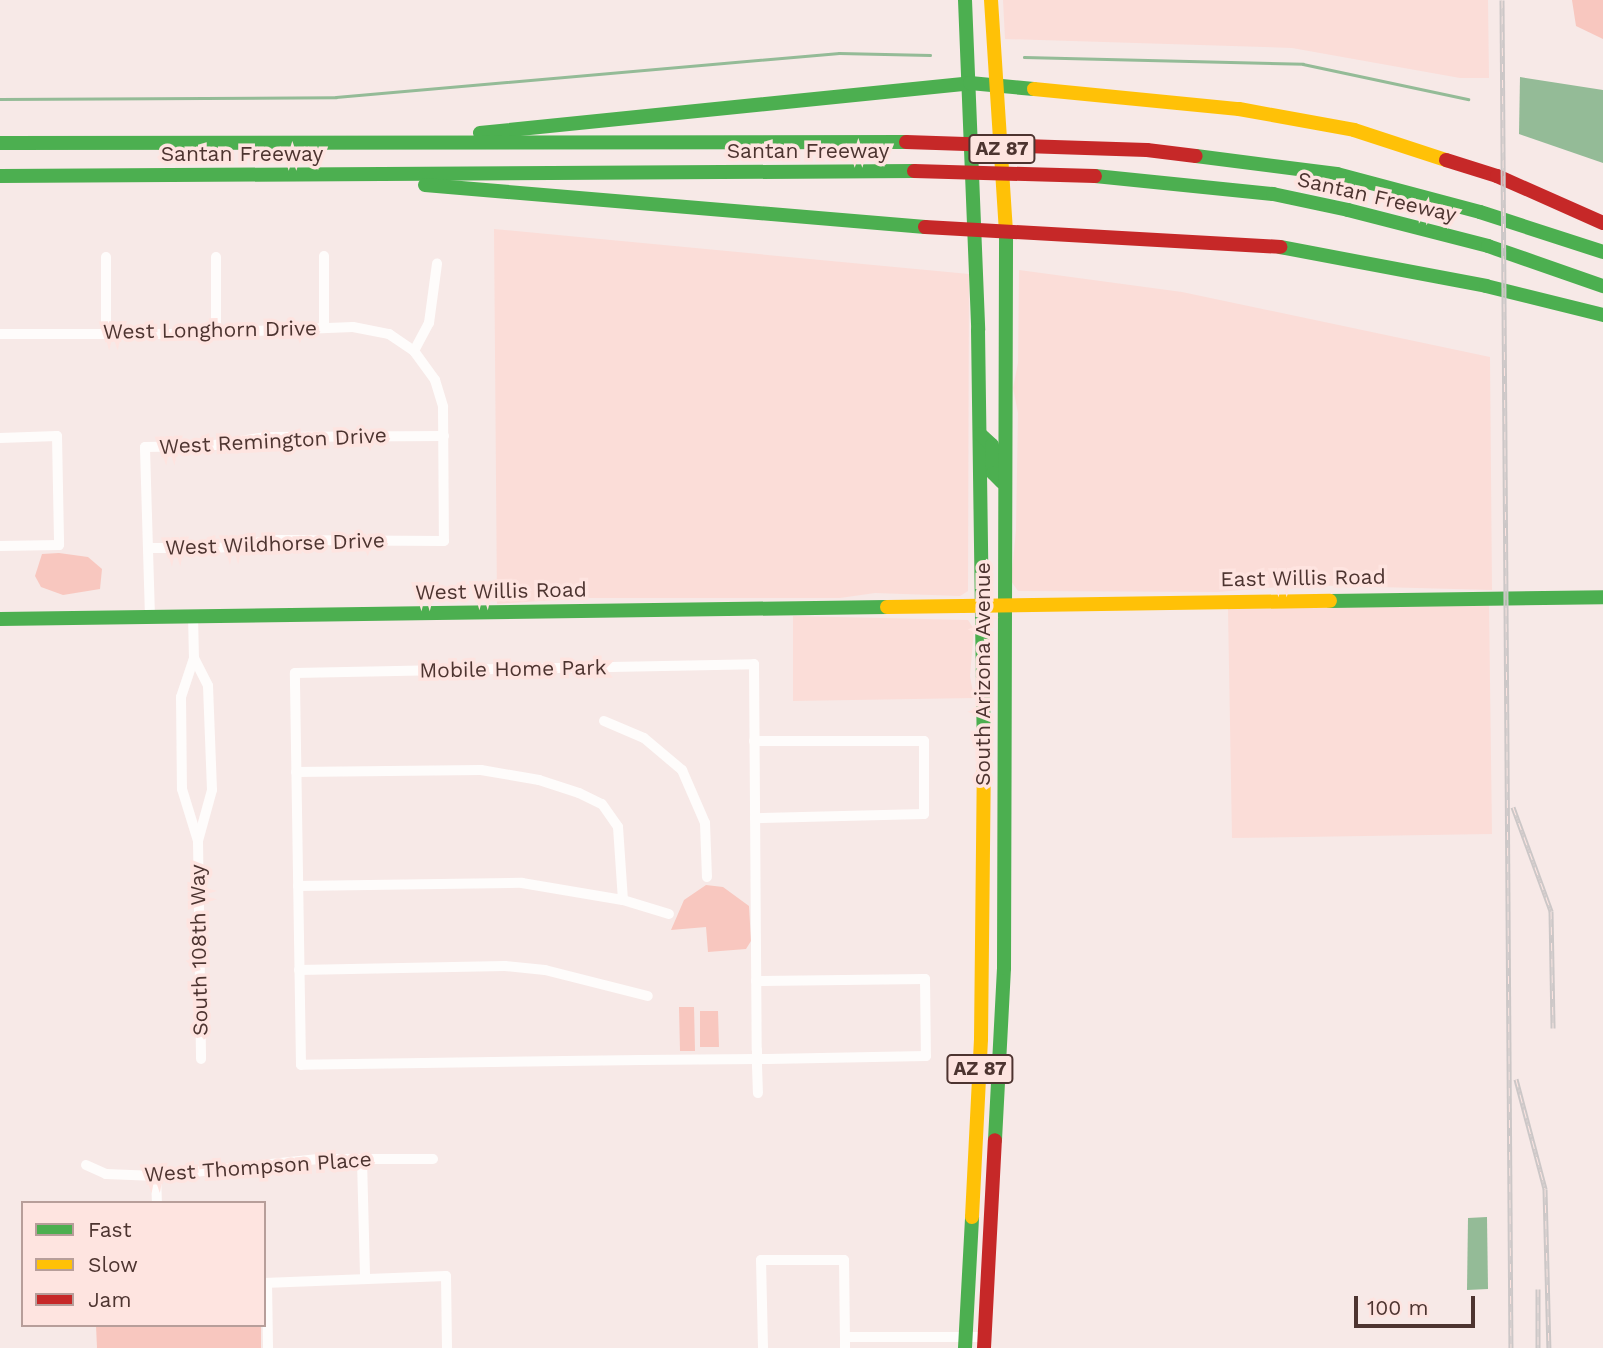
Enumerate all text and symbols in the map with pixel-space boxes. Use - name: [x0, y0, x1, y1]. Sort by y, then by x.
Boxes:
- road number: AZ 87: [967, 134, 1037, 164]
- street label: Santan Freeway: [727, 138, 889, 164]
- street label: Santan Freeway: [161, 141, 323, 167]
- street label: Santan Freeway: [1295, 166, 1459, 228]
- street label: West Longhorn Drive: [103, 316, 317, 344]
- street label: West Remington Drive: [159, 422, 387, 460]
- street label: West Wildhorse Drive: [164, 528, 386, 560]
- street label: South Arizona Avenue: [970, 561, 996, 787]
- street label: East Willis Road: [1220, 564, 1386, 592]
- street label: West Willis Road: [415, 577, 587, 605]
- street label: Mobile Home Park: [419, 655, 607, 683]
- street label: South 108th Way: [185, 864, 213, 1036]
- road number: AZ 87: [945, 1054, 1015, 1084]
- street label: West Thompson Place: [143, 1146, 373, 1188]
- legend: [21, 1201, 266, 1327]
- text: Fast: [88, 1217, 132, 1242]
- text: Slow: [88, 1252, 138, 1277]
- scale bar: [1358, 1282, 1479, 1326]
- text: Jam: [88, 1287, 131, 1312]
- text: 100 m: [1367, 1295, 1429, 1320]

